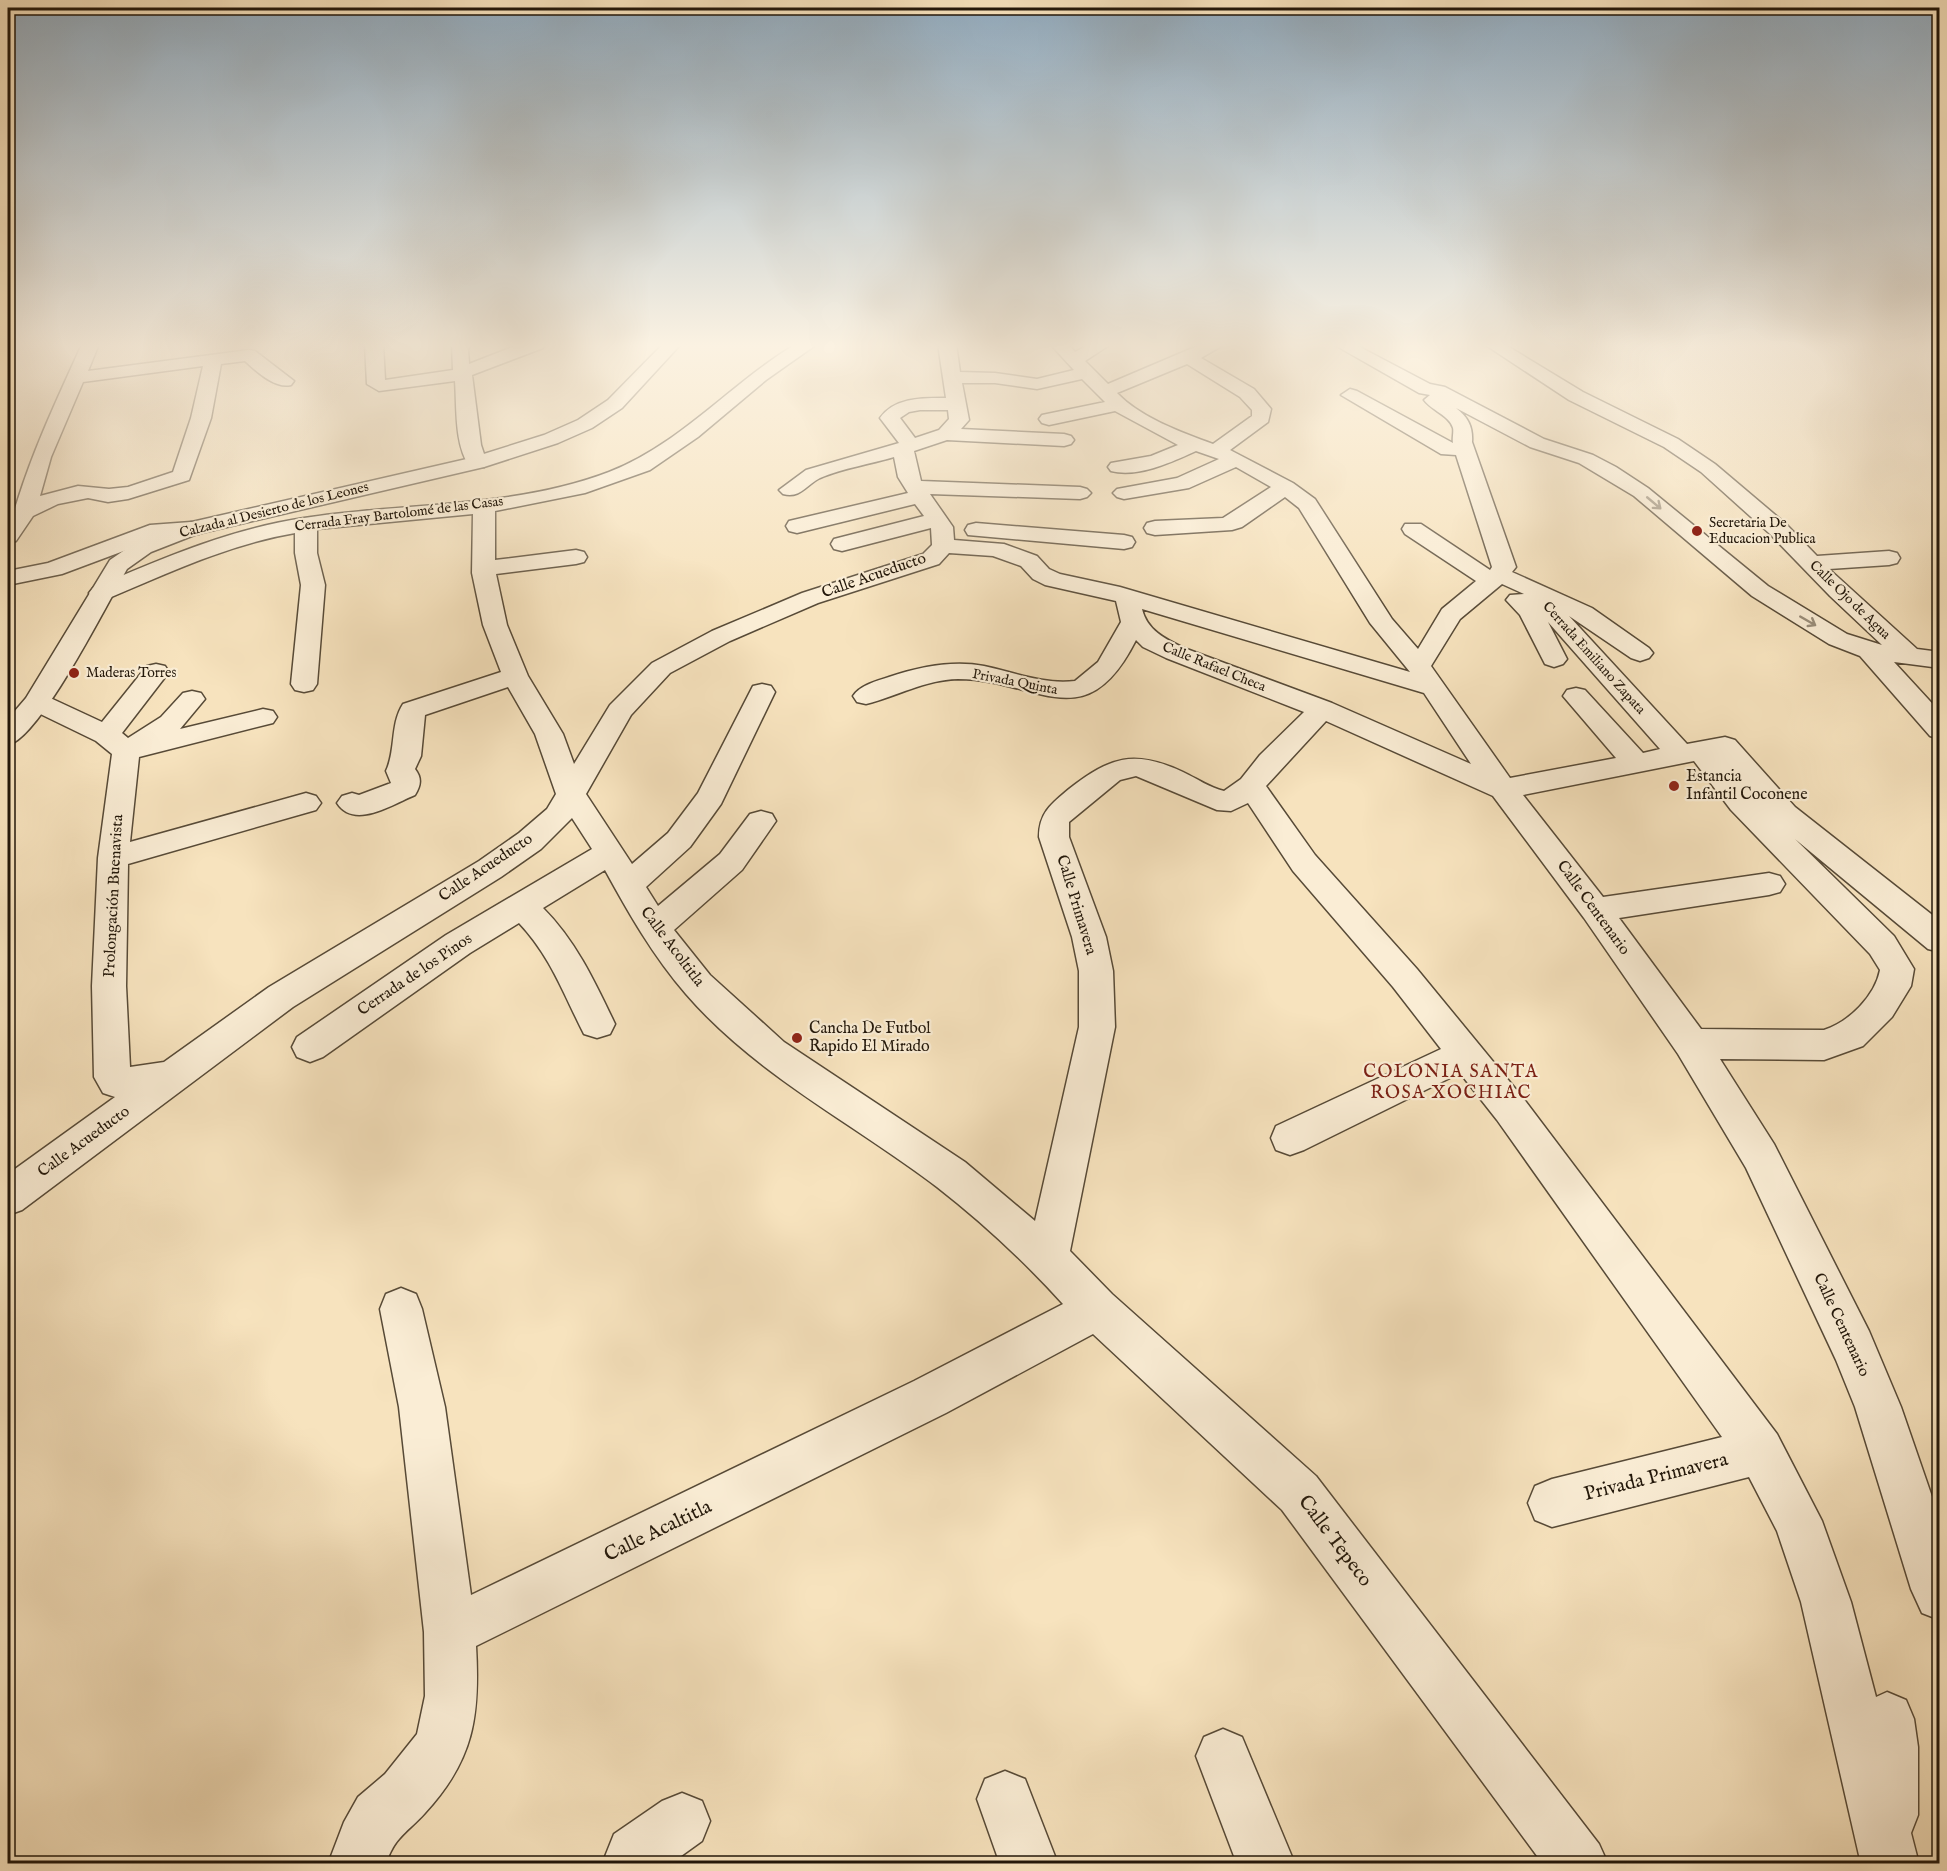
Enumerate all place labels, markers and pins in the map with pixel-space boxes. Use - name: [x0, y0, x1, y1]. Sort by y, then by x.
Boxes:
- place label: Secretaria De Educacion Publica: [1709, 514, 1816, 548]
- marker: Secretaria De Educacion Publica: [1690, 524, 1704, 538]
- place label: Maderas Torres: [86, 664, 176, 682]
- marker: Maderas Torres: [67, 666, 81, 680]
- place label: Estancia Infantil Coconene: [1686, 767, 1807, 805]
- marker: Estancia Infantil Coconene: [1667, 779, 1681, 793]
- place label: Cancha De Futbol Rapido El Mirado: [809, 1019, 931, 1057]
- marker: Cancha De Futbol Rapido El Mirado: [790, 1031, 804, 1045]

